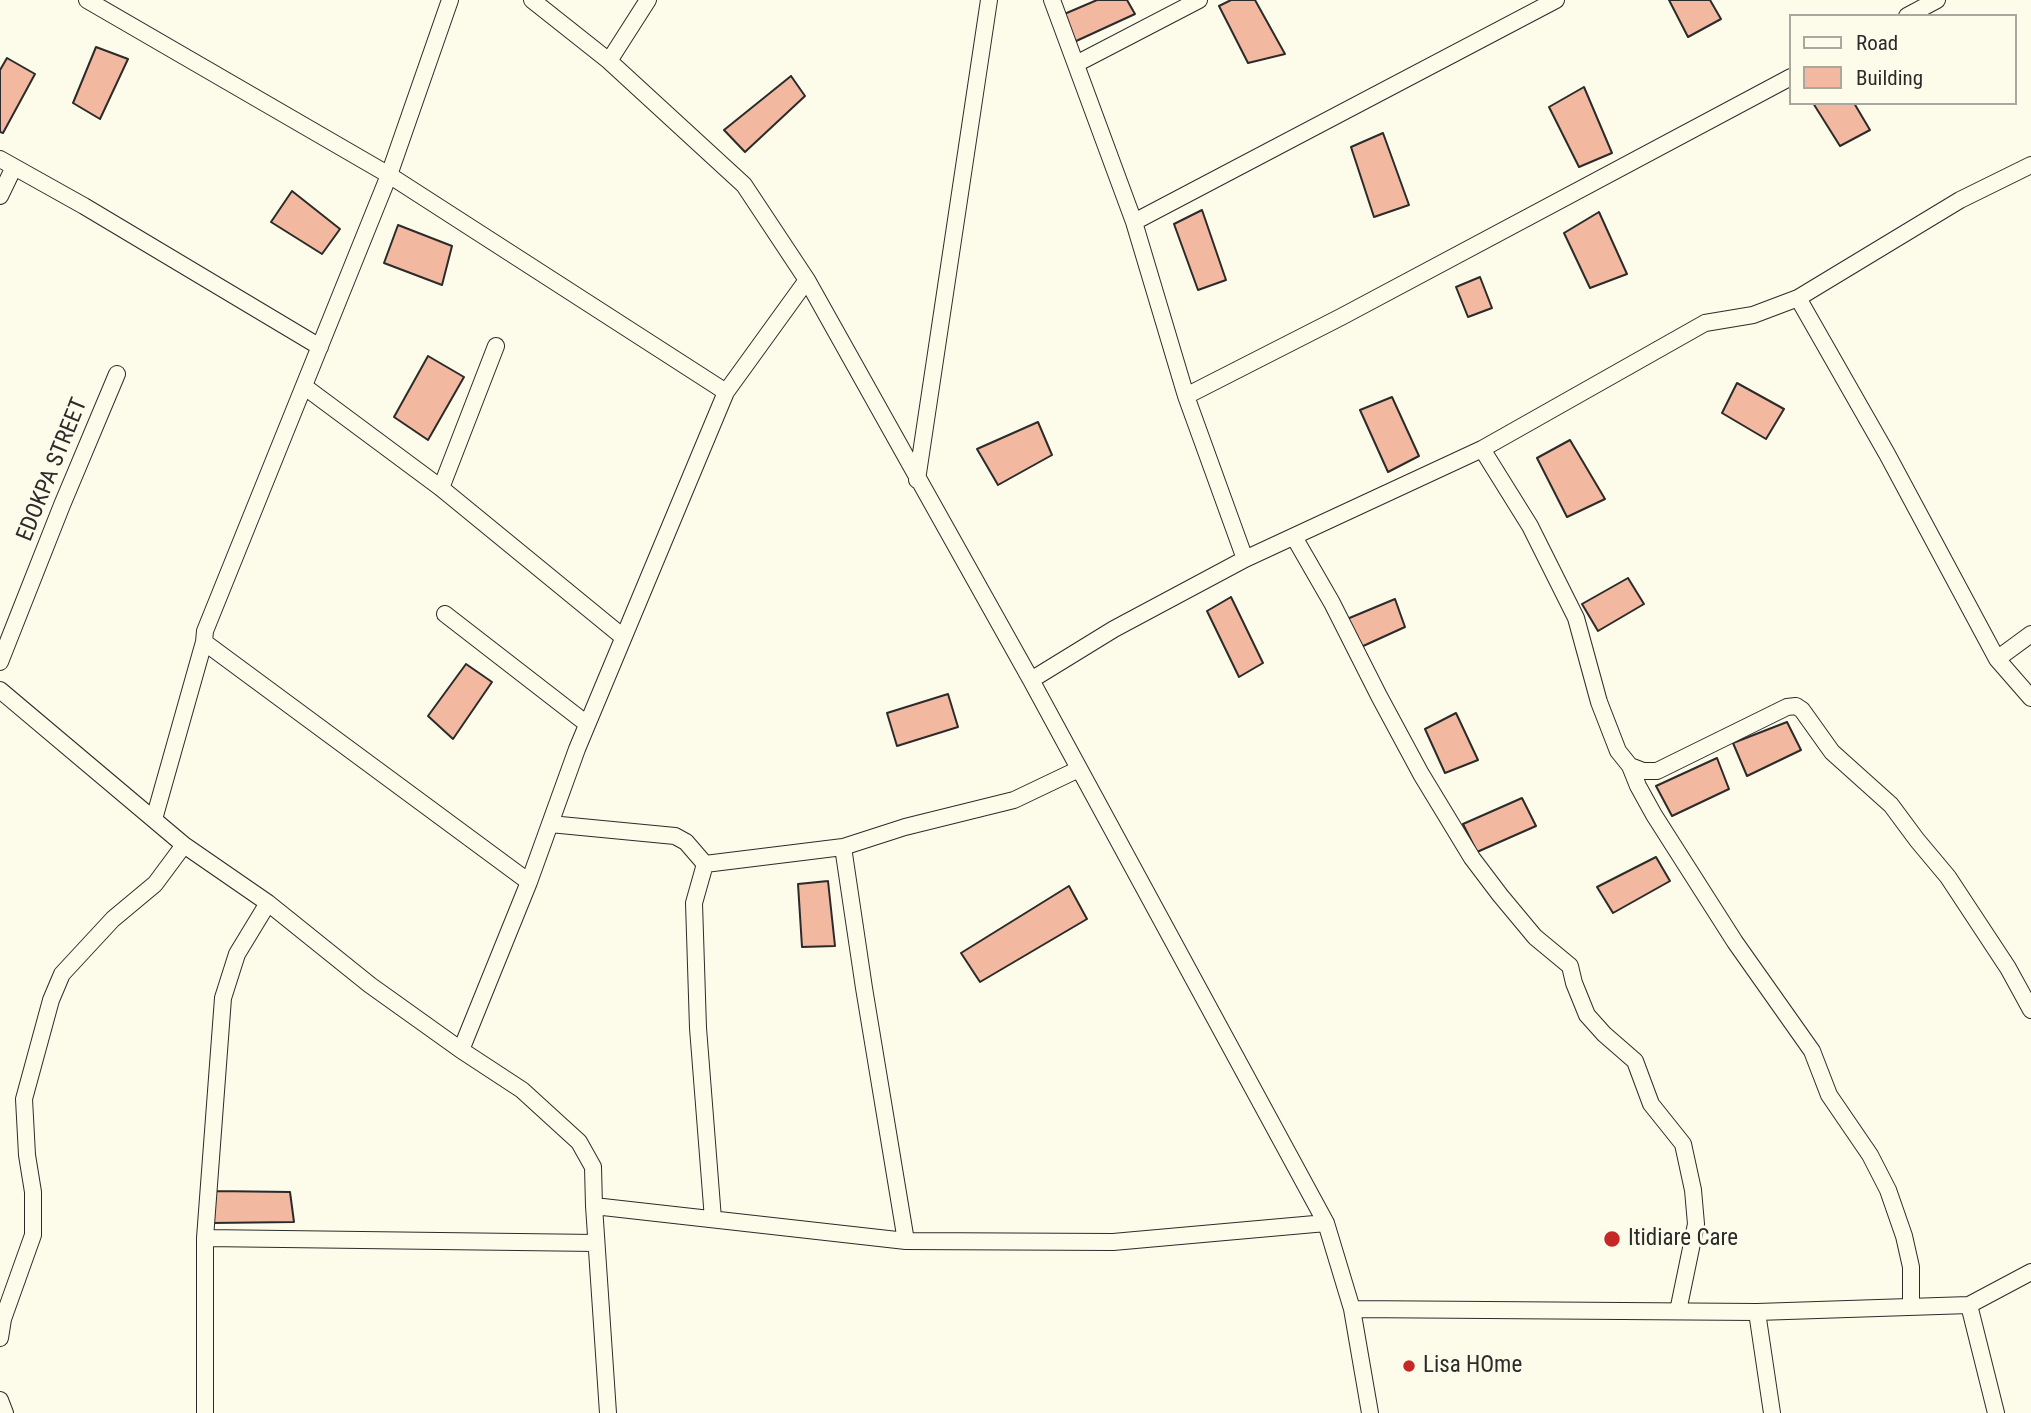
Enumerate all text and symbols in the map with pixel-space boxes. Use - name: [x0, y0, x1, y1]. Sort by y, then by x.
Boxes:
- legend: [1790, 14, 2017, 105]
- text: Road: [1856, 31, 1898, 55]
- text: Building: [1856, 66, 1923, 90]
- street label: EDOKPA STREET: [12, 394, 94, 546]
- place label: Itidiare Care: [1628, 1225, 1738, 1253]
- marker: Itidiare Care: [1602, 1229, 1622, 1249]
- place label: Lisa HOme: [1423, 1352, 1522, 1380]
- marker: Lisa HOme: [1401, 1358, 1417, 1374]

